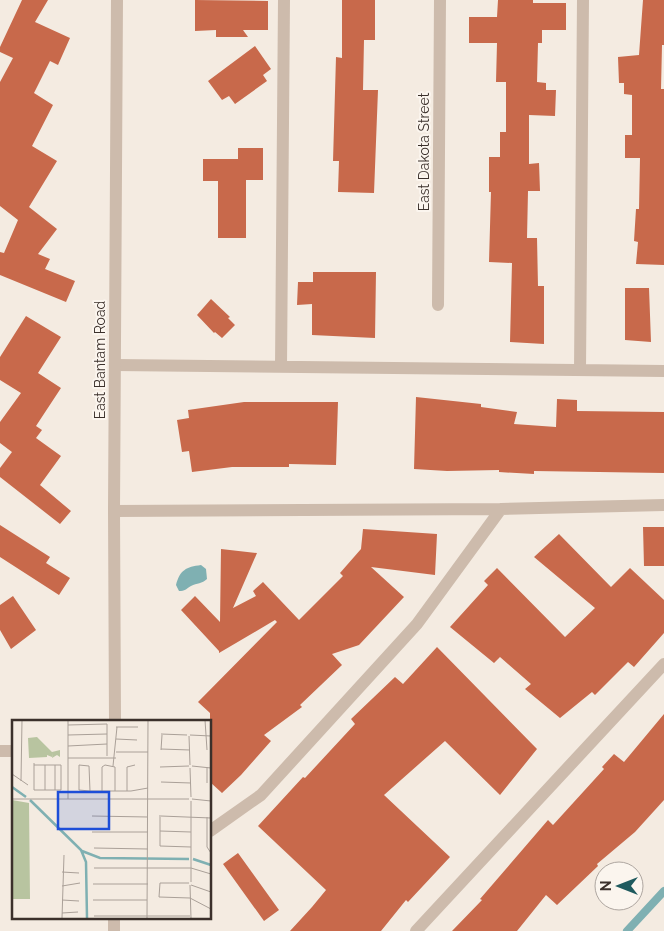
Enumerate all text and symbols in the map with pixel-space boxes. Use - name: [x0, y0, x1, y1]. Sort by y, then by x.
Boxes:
- street label: East Dakota Street: [416, 92, 432, 211]
- street label: East Bantam Road: [92, 301, 108, 419]
- inset map: [12, 720, 211, 918]
- north arrow: [594, 861, 644, 911]
- text: N: [598, 881, 614, 891]

